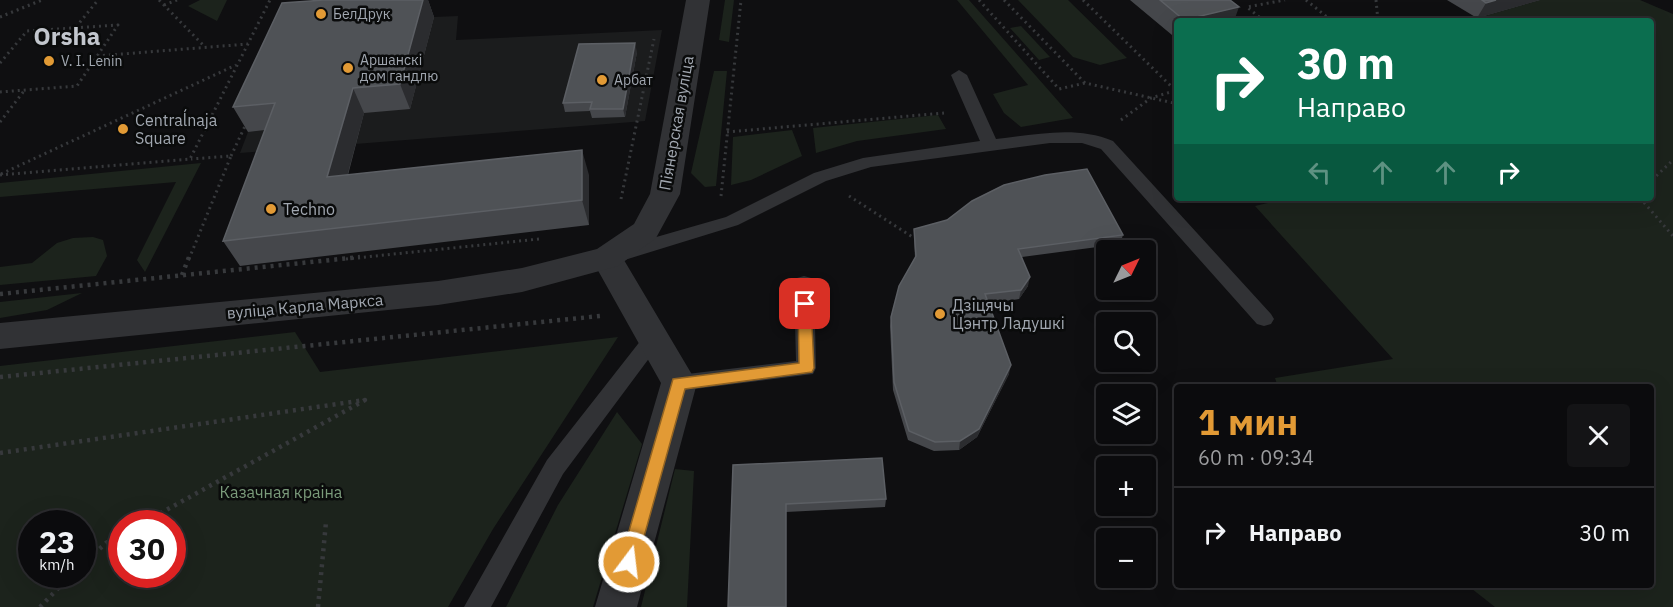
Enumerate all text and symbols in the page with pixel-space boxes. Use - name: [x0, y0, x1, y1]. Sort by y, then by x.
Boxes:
- place label: БелДрук: [333, 5, 391, 23]
- marker: БелДрук: [314, 7, 328, 21]
- district label: Orsha: [34, 20, 100, 52]
- text: 30 m: [1297, 36, 1395, 91]
- icon: right: [1198, 42, 1276, 120]
- place label: Аршанскі дом гандлю: [360, 51, 438, 85]
- place label: V. I. Lenin: [61, 52, 122, 70]
- marker: V. I. Lenin: [42, 54, 56, 68]
- street label: Піянерская вуліца: [654, 54, 698, 192]
- marker: Аршанскі дом гандлю: [341, 61, 355, 75]
- place label: Арбат: [614, 71, 653, 89]
- marker: Арбат: [595, 73, 609, 87]
- text: Направо: [1297, 89, 1406, 124]
- place label: Centraĺnaja Square: [135, 108, 218, 148]
- marker: Centraĺnaja Square: [116, 122, 130, 136]
- icon: left: [1303, 156, 1336, 189]
- icon: ahead: [1366, 156, 1399, 189]
- icon: ahead: [1429, 156, 1462, 189]
- icon: right: [1492, 156, 1525, 189]
- place label: Techno: [283, 199, 335, 219]
- marker: Techno: [264, 202, 278, 216]
- north arrow: [1096, 240, 1156, 300]
- map controls: [1096, 240, 1156, 588]
- pin: [779, 278, 830, 329]
- icon: arrive: [788, 287, 821, 320]
- street label: вуліца Карла Маркса: [226, 289, 385, 323]
- place label: Дзіцячы Цэнтр Ладушкі: [952, 295, 1065, 333]
- marker: Дзіцячы Цэнтр Ладушкі: [933, 307, 947, 321]
- button: search: [1096, 312, 1156, 372]
- button: layers: [1096, 384, 1156, 444]
- text: 1 мин: [1198, 398, 1298, 445]
- button: close: [1567, 404, 1630, 467]
- text: 60 m · 09:34: [1198, 444, 1314, 471]
- button: +: [1096, 456, 1156, 516]
- park label: Казачная краіна: [220, 482, 343, 502]
- speed limit sign: 30: [108, 510, 186, 588]
- icon: right: [1198, 516, 1231, 549]
- text: Направо: [1249, 518, 1342, 547]
- text: 30 m: [1579, 518, 1630, 547]
- text: 23: [39, 522, 75, 561]
- button: −: [1096, 528, 1156, 588]
- position arrow: [597, 530, 661, 594]
- text: km/h: [39, 555, 75, 574]

